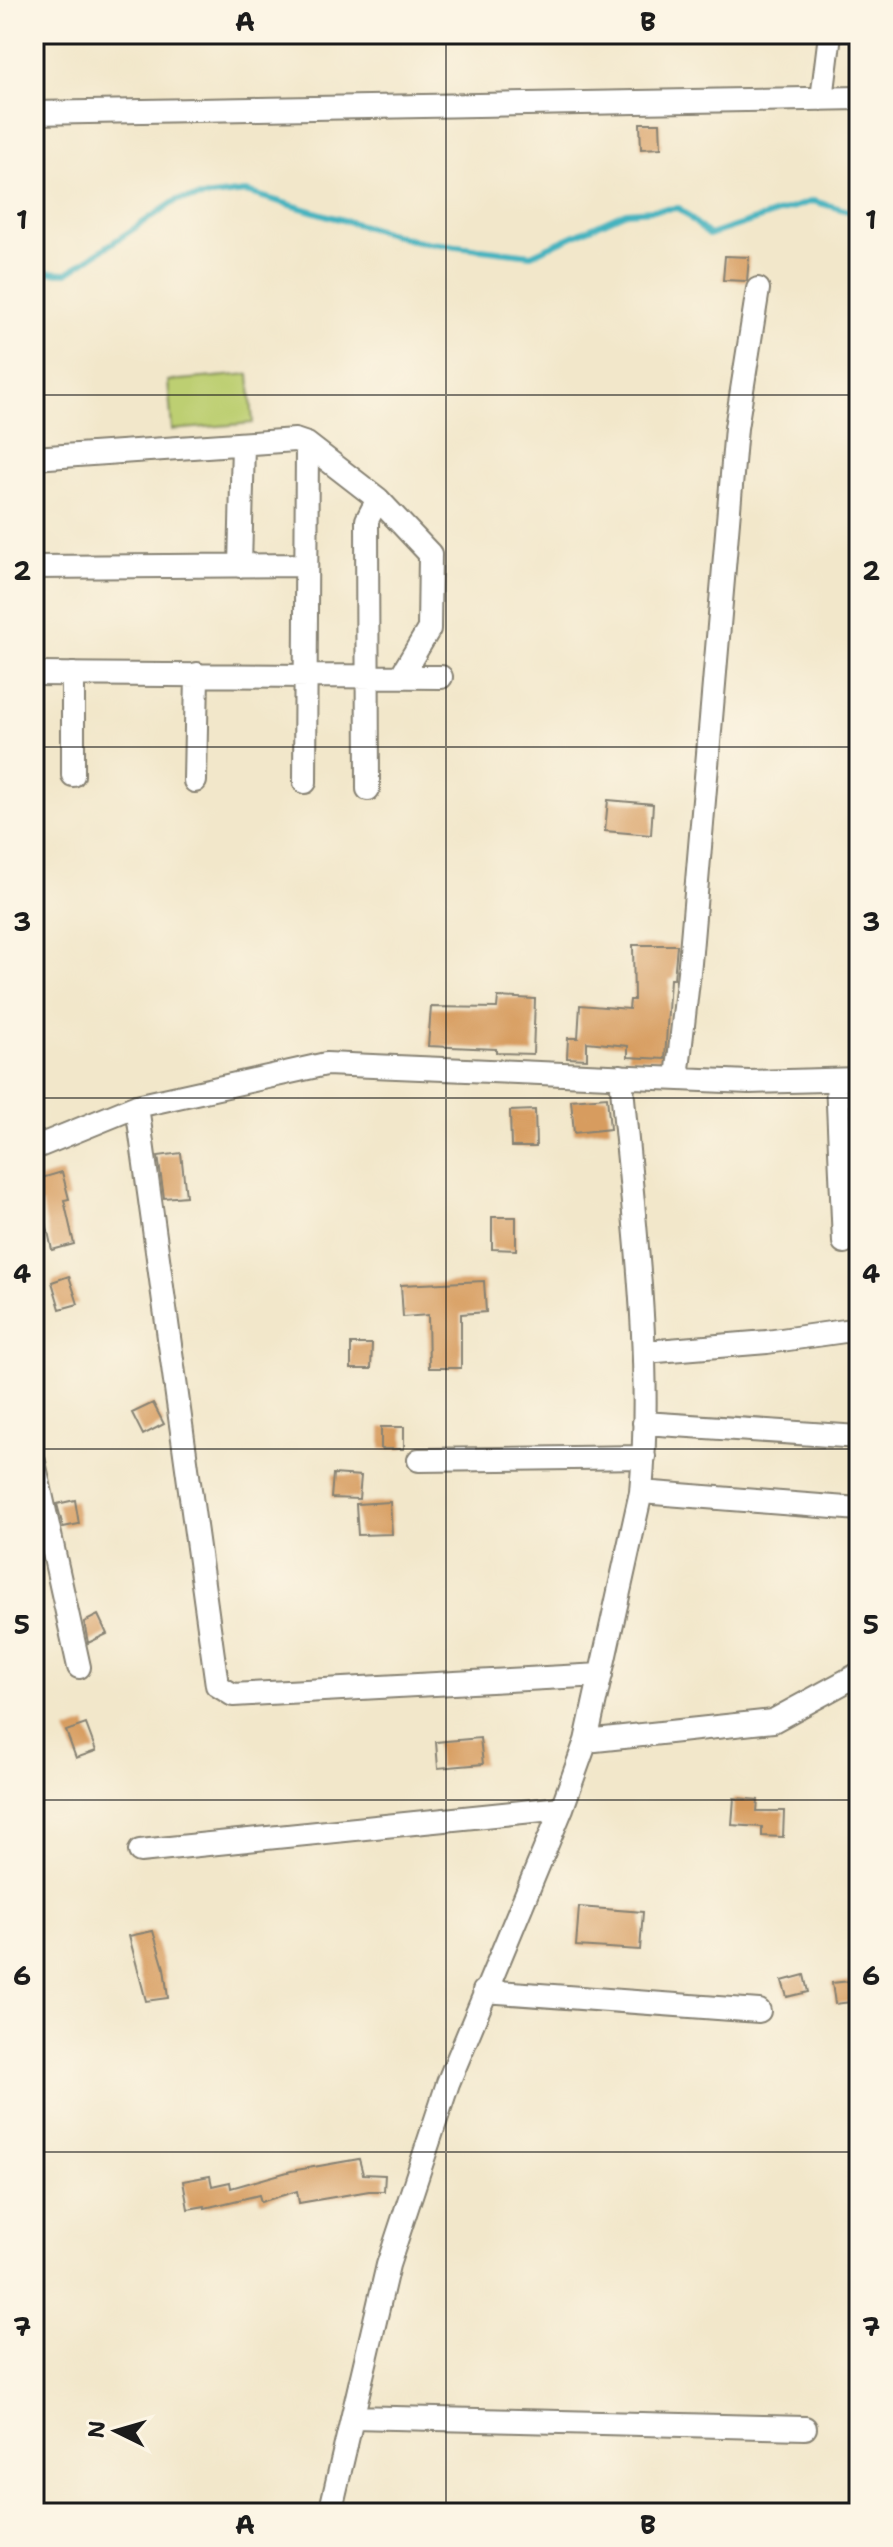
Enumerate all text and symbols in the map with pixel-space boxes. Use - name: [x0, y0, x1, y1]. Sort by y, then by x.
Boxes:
- text: A: [235, 4, 255, 39]
- text: B: [640, 4, 656, 39]
- text: 1: [16, 202, 28, 237]
- text: 1: [865, 202, 877, 237]
- text: 2: [13, 553, 31, 588]
- text: 2: [862, 553, 880, 588]
- text: 3: [13, 904, 31, 939]
- text: 3: [862, 904, 880, 939]
- text: 4: [13, 1256, 31, 1291]
- text: 4: [862, 1256, 880, 1291]
- text: 5: [14, 1607, 30, 1642]
- text: 5: [863, 1607, 879, 1642]
- text: 6: [13, 1958, 31, 1993]
- text: 6: [862, 1958, 880, 1993]
- text: 7: [13, 2309, 31, 2344]
- text: 7: [862, 2309, 880, 2344]
- north arrow: [76, 2391, 156, 2471]
- text: N: [81, 2419, 112, 2439]
- text: A: [235, 2507, 255, 2542]
- text: B: [640, 2507, 656, 2542]

